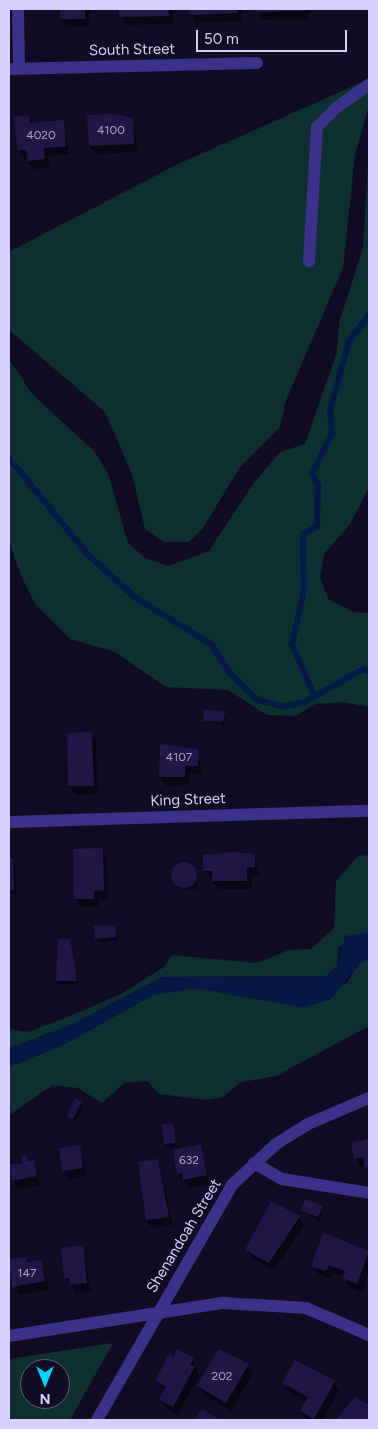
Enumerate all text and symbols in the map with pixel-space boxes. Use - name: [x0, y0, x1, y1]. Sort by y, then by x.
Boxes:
- scale bar: [198, 20, 349, 52]
- text: 50 m: [204, 30, 239, 48]
- street label: South Street: [89, 40, 175, 60]
- house number: 4100: [97, 124, 125, 138]
- house number: 4020: [26, 129, 56, 143]
- house number: 4107: [166, 751, 192, 765]
- street label: King Street: [150, 790, 226, 810]
- house number: 632: [179, 1154, 199, 1168]
- street label: Shenandoah Street: [143, 1176, 225, 1296]
- house number: 147: [18, 1267, 36, 1281]
- north arrow: [20, 1359, 70, 1409]
- house number: 202: [211, 1370, 233, 1384]
- text: N: [40, 1390, 50, 1407]

